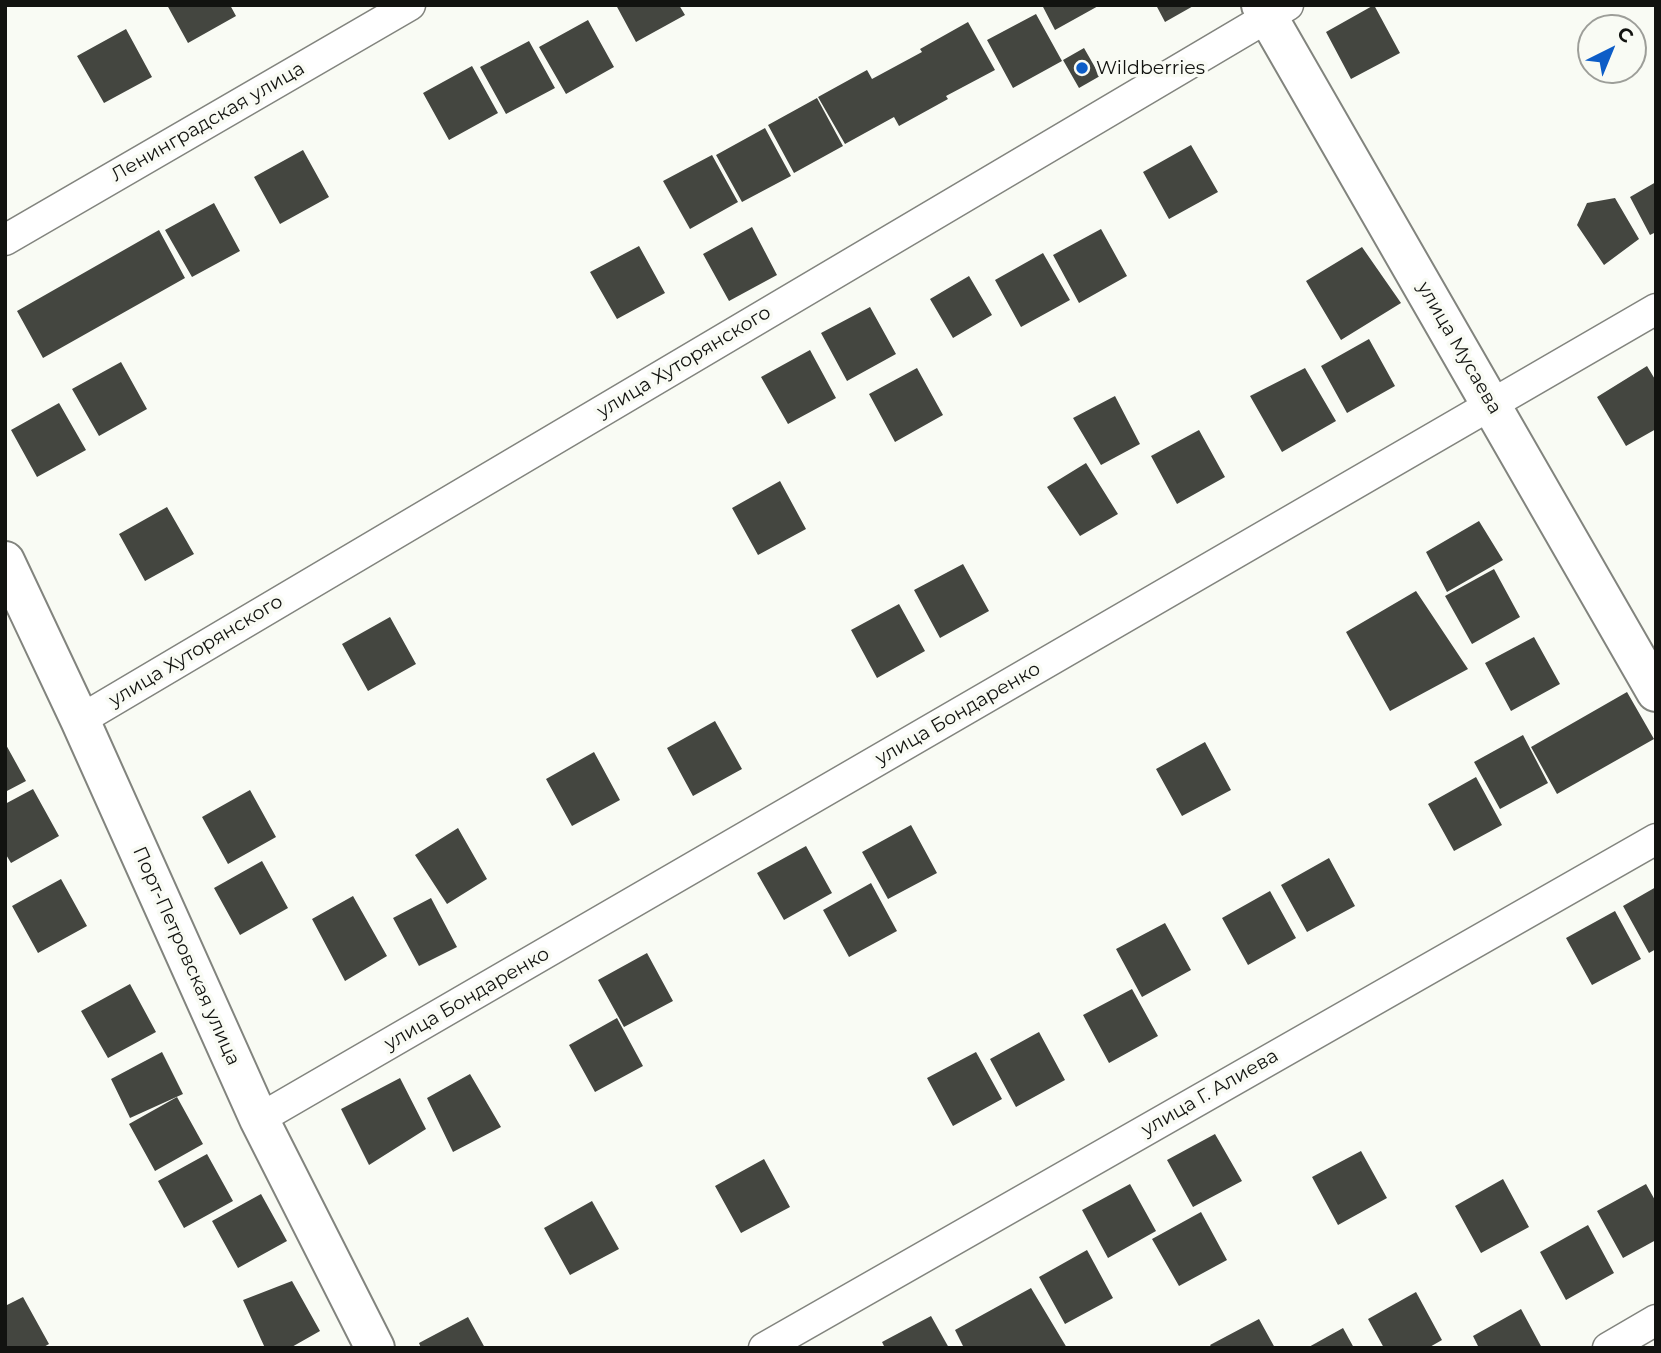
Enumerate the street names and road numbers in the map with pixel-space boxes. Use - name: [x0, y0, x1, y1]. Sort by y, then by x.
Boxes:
- street label: Ленинградская улица: [107, 57, 309, 187]
- street label: улица Мусаева: [1412, 278, 1506, 418]
- street label: улица Хуторянского: [593, 301, 775, 423]
- street label: улица Хуторянского: [105, 590, 287, 712]
- street label: улица Бондаренко: [871, 657, 1045, 771]
- street label: Порт-Петровская улица: [127, 843, 245, 1069]
- street label: улица Бондаренко: [380, 942, 554, 1056]
- street label: улица Г. Алиева: [1137, 1045, 1283, 1141]

